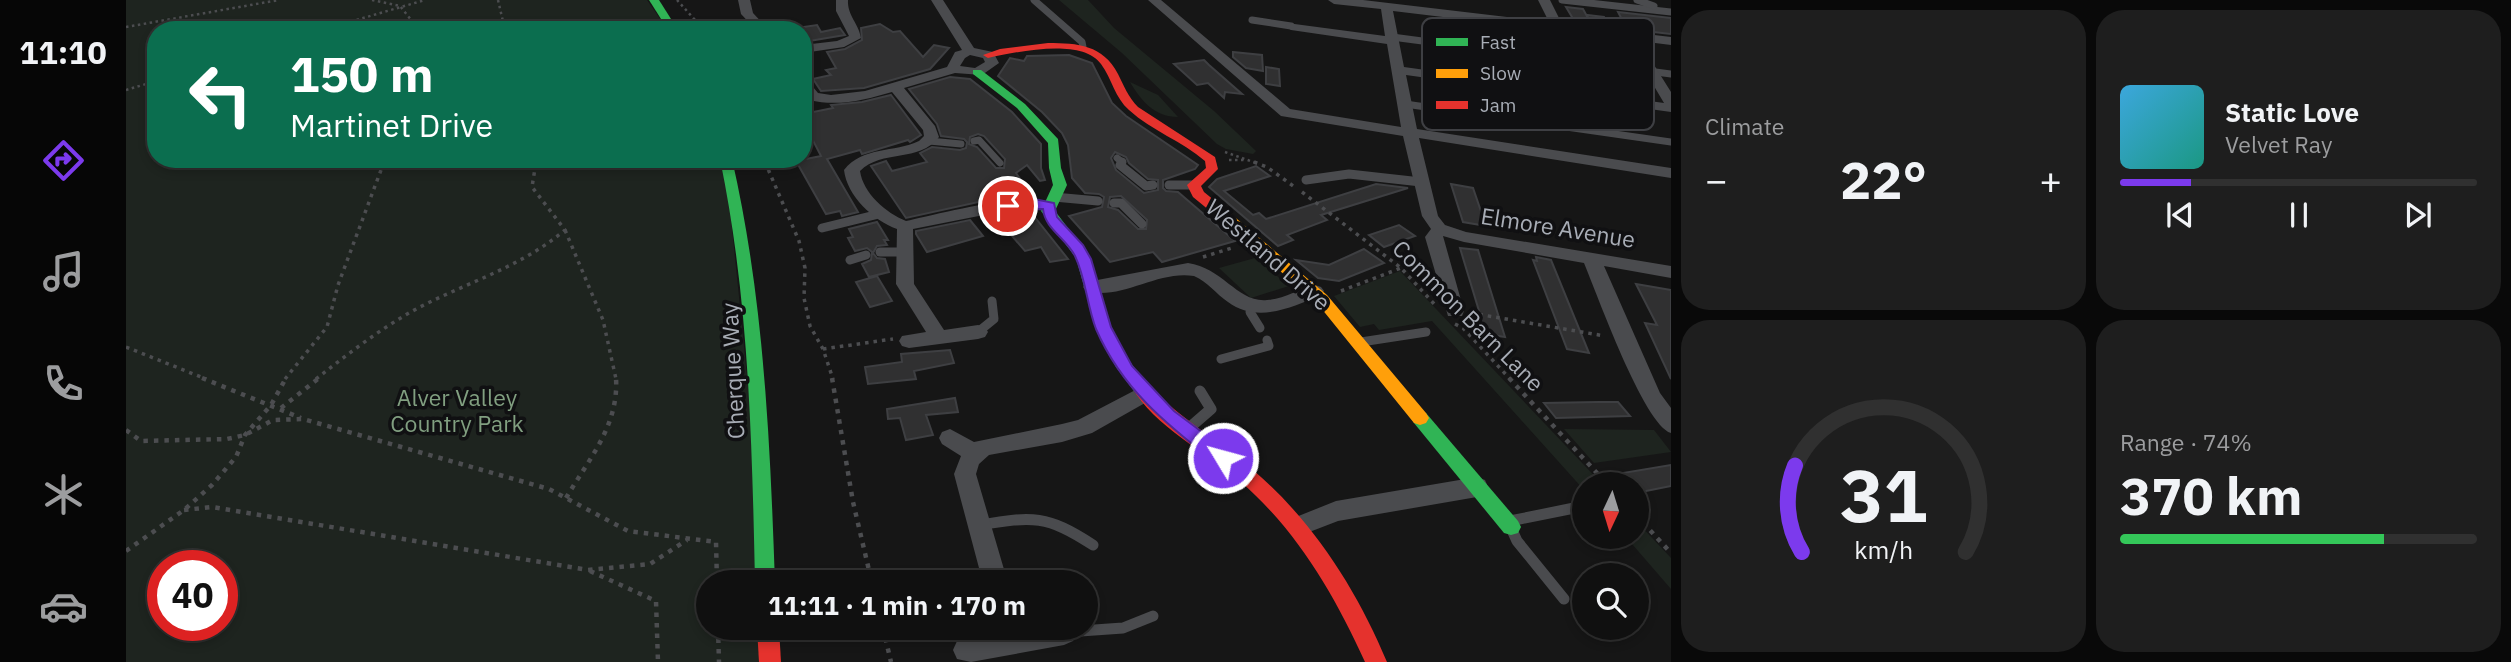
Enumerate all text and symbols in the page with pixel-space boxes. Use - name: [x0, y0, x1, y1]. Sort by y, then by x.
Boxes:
- legend: [1422, 18, 1654, 130]
- text: Fast: [1480, 30, 1516, 54]
- text: 11:10: [19, 31, 107, 73]
- text: 150 m: [290, 42, 434, 105]
- icon: left: [175, 49, 266, 140]
- text: Slow: [1480, 61, 1521, 85]
- text: Jam: [1480, 93, 1516, 117]
- text: Static Love: [2225, 95, 2359, 129]
- text: Martinet Drive: [290, 104, 493, 146]
- text: Climate: [1705, 111, 1784, 141]
- text: Velvet Ray: [2225, 129, 2332, 159]
- icon: directions: [39, 136, 88, 185]
- text: 22°: [1840, 146, 1927, 213]
- text: −: [1705, 155, 1728, 204]
- text: +: [2039, 155, 2062, 204]
- pin: [978, 176, 1038, 236]
- icon: arrive: [989, 187, 1027, 225]
- street label: Westland Drive: [1200, 192, 1337, 317]
- icon: previous: [2161, 196, 2199, 234]
- icon: pause: [2280, 196, 2318, 234]
- icon: next: [2399, 196, 2437, 234]
- street label: Elmore Avenue: [1479, 200, 1637, 254]
- street label: Common Barn Lane: [1387, 233, 1551, 397]
- icon: music: [39, 247, 88, 296]
- street label: Cherque Way: [713, 302, 751, 440]
- icon: phone: [39, 359, 88, 408]
- park label: Alver Valley Country Park: [390, 382, 524, 438]
- position arrow: [1186, 421, 1260, 495]
- text: Range · 74%: [2120, 427, 2252, 457]
- text: 31: [1840, 447, 1927, 542]
- text: 370 km: [2120, 462, 2302, 529]
- icon: climate: [39, 470, 88, 519]
- north arrow: [1572, 472, 1648, 550]
- map controls: [1572, 472, 1649, 640]
- text: km/h: [1854, 533, 1913, 566]
- speed limit sign: 40: [147, 550, 238, 641]
- button: search: [1572, 563, 1649, 640]
- icon: car: [39, 582, 88, 631]
- text: 11:11 · 1 min · 170 m: [768, 588, 1026, 622]

